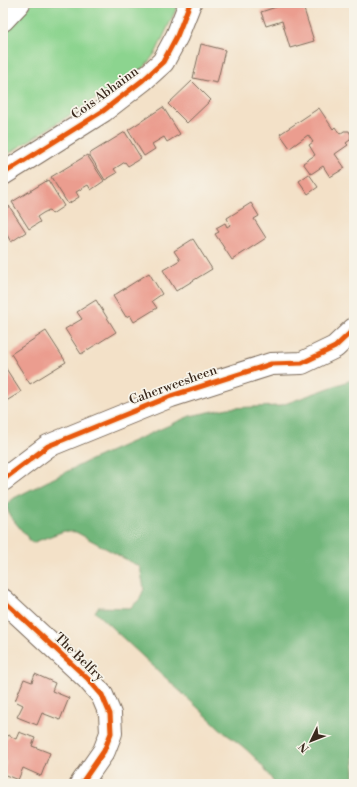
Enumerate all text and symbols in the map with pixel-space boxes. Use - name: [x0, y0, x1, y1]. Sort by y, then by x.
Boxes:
- street label: Cois Abhainn: [68, 63, 142, 123]
- street label: Caherweesheen: [127, 362, 219, 408]
- street label: The Belfry: [51, 630, 108, 685]
- north arrow: [291, 721, 331, 761]
- text: N: [296, 739, 313, 755]

